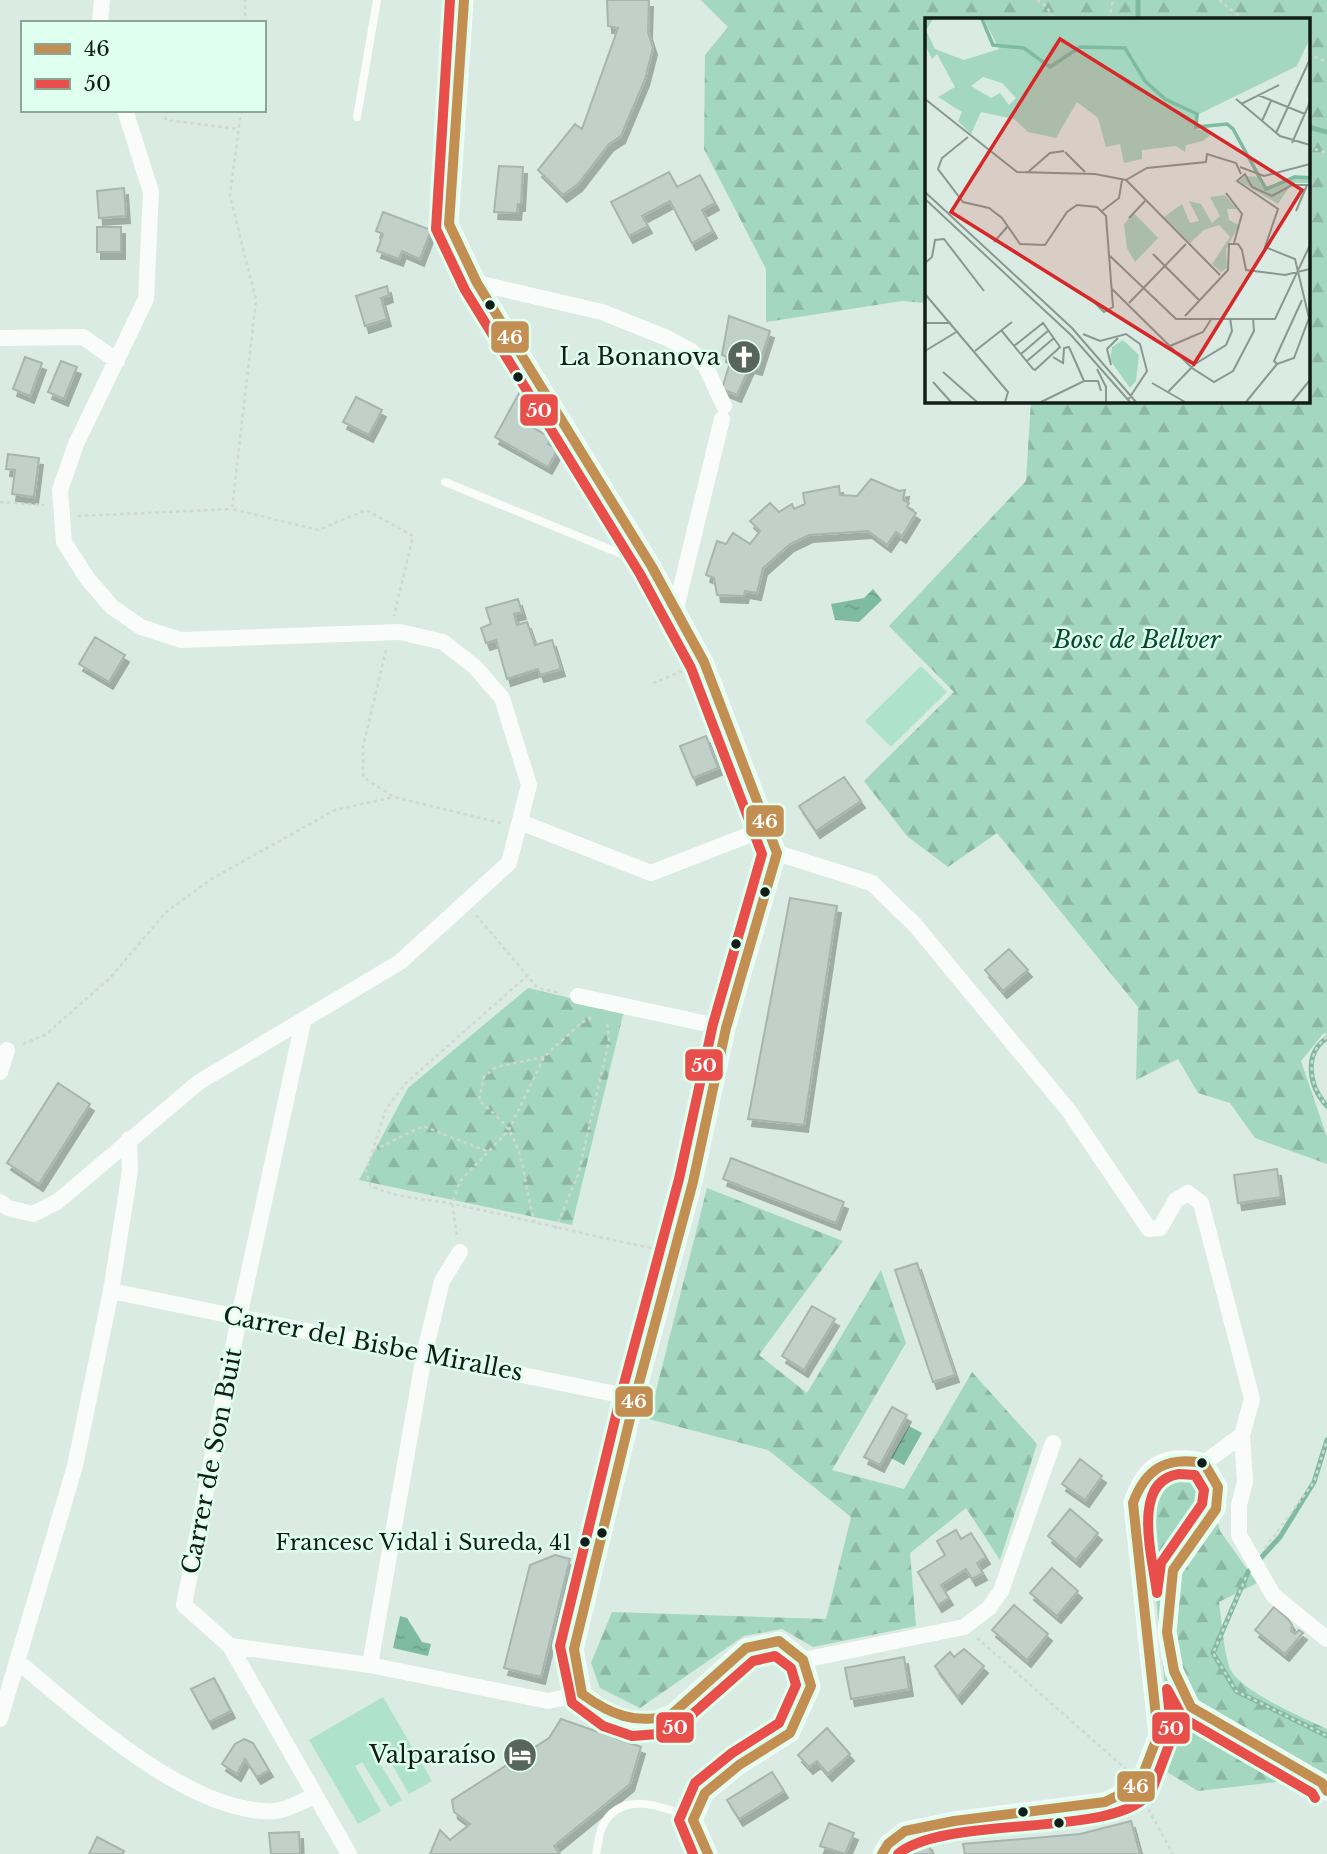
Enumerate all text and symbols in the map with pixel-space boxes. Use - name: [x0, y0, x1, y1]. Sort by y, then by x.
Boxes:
- inset map: [925, 18, 1310, 402]
- legend: [21, 21, 266, 112]
- text: 46: [84, 36, 110, 62]
- text: 50: [84, 71, 111, 97]
- unlabelled marker: [483, 298, 497, 312]
- line badge: 46: [490, 320, 530, 354]
- text: 46: [497, 326, 523, 349]
- church icon: La Bonanova: [725, 338, 763, 376]
- place label: La Bonanova: [559, 342, 721, 371]
- unlabelled marker: [511, 370, 525, 384]
- line badge: 50: [519, 393, 559, 427]
- text: 50: [526, 399, 552, 422]
- park label: Bosc de Bellver: [1052, 625, 1222, 654]
- line badge: 46: [745, 804, 785, 838]
- text: 46: [752, 810, 778, 833]
- unlabelled marker: [758, 885, 772, 899]
- unlabelled marker: [729, 937, 743, 951]
- line badge: 50: [684, 1048, 724, 1082]
- text: 50: [691, 1054, 717, 1077]
- street label: Carrer del Bisbe Miralles: [221, 1300, 525, 1387]
- street label: Carrer de Son Buit: [175, 1345, 248, 1576]
- line badge: 46: [614, 1385, 654, 1418]
- text: 46: [621, 1390, 647, 1413]
- unlabelled marker: [1195, 1456, 1209, 1470]
- unlabelled marker: [595, 1526, 609, 1540]
- place label: Francesc Vidal i Sureda, 41: [275, 1529, 572, 1556]
- marker: Francesc Vidal i Sureda, 41: [578, 1535, 592, 1549]
- line badge: 50: [655, 1711, 695, 1744]
- line badge: 50: [1151, 1711, 1191, 1745]
- text: 50: [662, 1716, 688, 1739]
- text: 50: [1158, 1717, 1184, 1740]
- hotel icon: Valparaíso: [501, 1736, 539, 1774]
- place label: Valparaíso: [368, 1740, 496, 1769]
- line badge: 46: [1116, 1770, 1156, 1803]
- text: 46: [1123, 1775, 1149, 1798]
- unlabelled marker: [1016, 1805, 1030, 1819]
- unlabelled marker: [1052, 1816, 1066, 1830]

